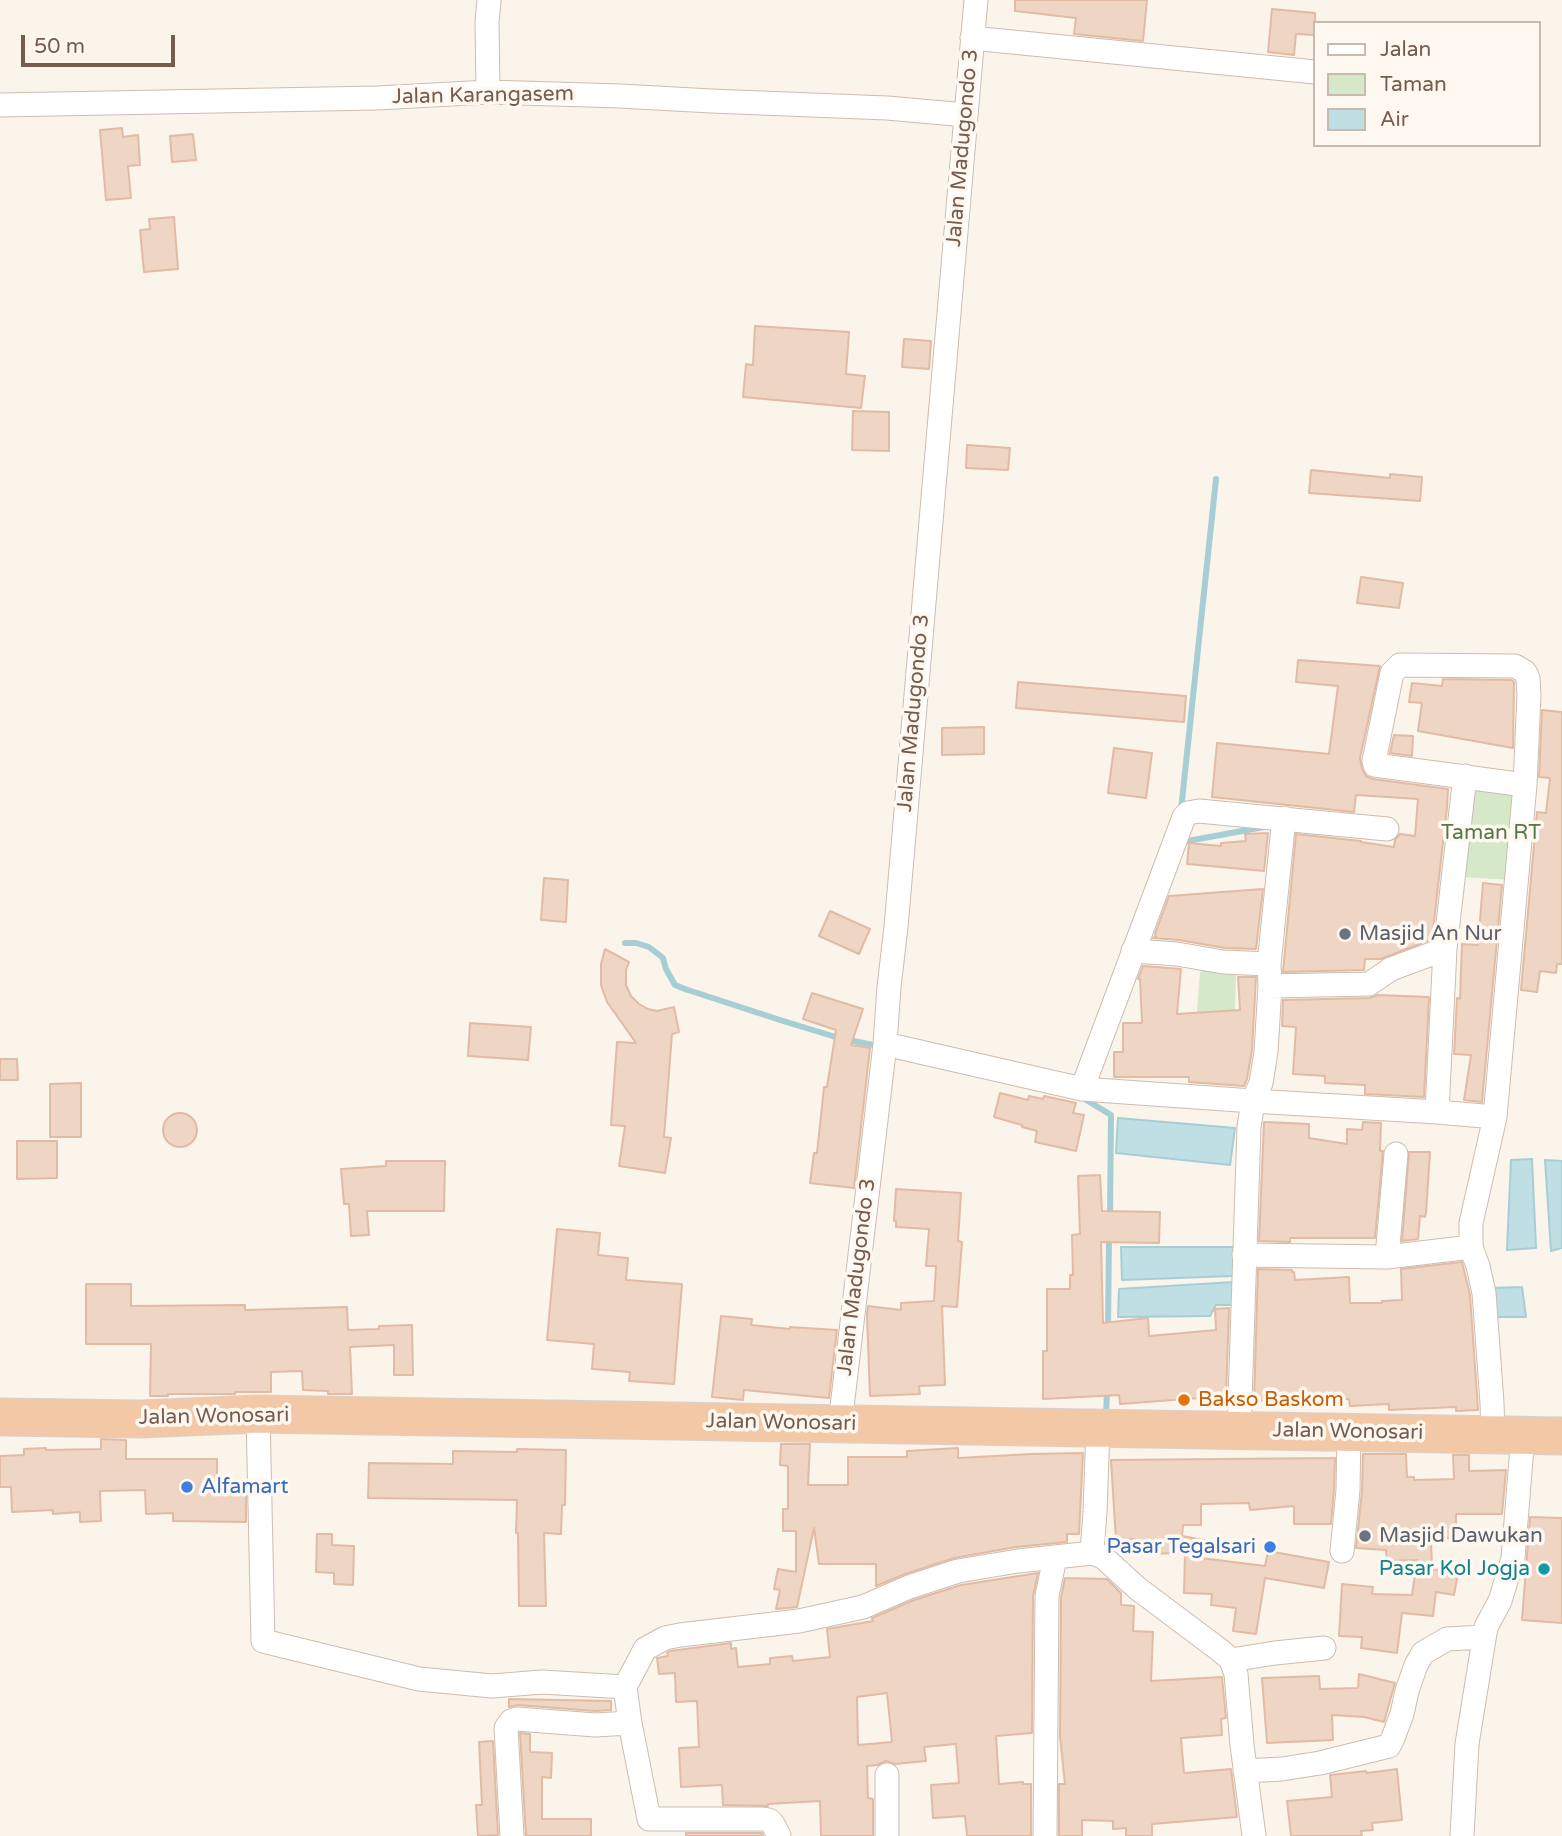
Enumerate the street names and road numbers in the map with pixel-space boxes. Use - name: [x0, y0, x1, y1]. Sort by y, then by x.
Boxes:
- street label: Jalan Madugondo 3: [942, 48, 984, 248]
- street label: Jalan Karangasem: [392, 82, 574, 110]
- street label: Jalan Madugondo 3: [893, 613, 935, 813]
- street label: Jalan Madugondo 3: [832, 1177, 882, 1377]
- street label: Jalan Wonosari: [138, 1403, 290, 1431]
- street label: Jalan Wonosari: [705, 1409, 857, 1437]
- street label: Jalan Wonosari: [1272, 1418, 1424, 1446]

